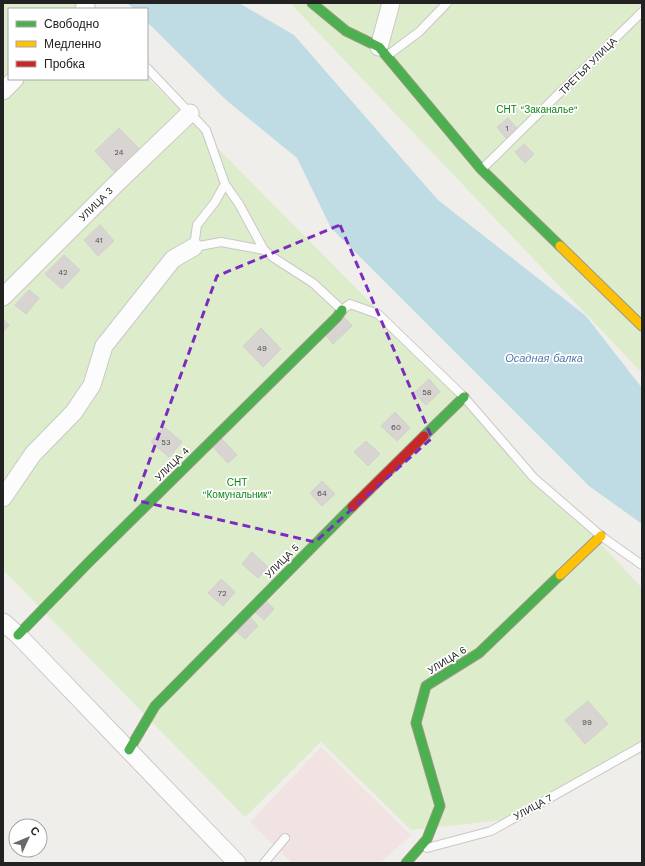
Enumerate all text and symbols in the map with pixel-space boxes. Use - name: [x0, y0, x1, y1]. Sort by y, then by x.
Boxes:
- legend: [8, 8, 148, 80]
- text: Свободно: [44, 17, 99, 31]
- street label: ТРЕТЬЯ УЛИЦА: [557, 35, 619, 97]
- text: Медленно: [44, 37, 101, 51]
- text: Пробка: [44, 57, 85, 71]
- park label: СНТ "Заканалье": [496, 104, 578, 115]
- house number: 1: [505, 124, 509, 133]
- house number: 24: [114, 148, 124, 157]
- street label: УЛИЦА 3: [77, 185, 115, 223]
- house number: 41: [95, 236, 103, 245]
- house number: 42: [58, 268, 68, 277]
- house number: 49: [257, 344, 267, 353]
- water label: Осадная балка: [505, 352, 583, 365]
- house number: 58: [422, 388, 432, 397]
- house number: 60: [391, 423, 401, 432]
- house number: 53: [161, 438, 171, 447]
- street label: УЛИЦА 4: [153, 445, 191, 483]
- park label: СНТ "Комунальник": [202, 477, 272, 500]
- house number: 64: [317, 489, 327, 498]
- street label: УЛИЦА 5: [263, 542, 301, 580]
- house number: 72: [217, 589, 227, 598]
- street label: УЛИЦА 6: [426, 644, 468, 676]
- house number: 99: [582, 718, 592, 727]
- street label: УЛИЦА 7: [512, 792, 555, 822]
- north arrow: [8, 818, 48, 858]
- text: С: [27, 824, 42, 839]

